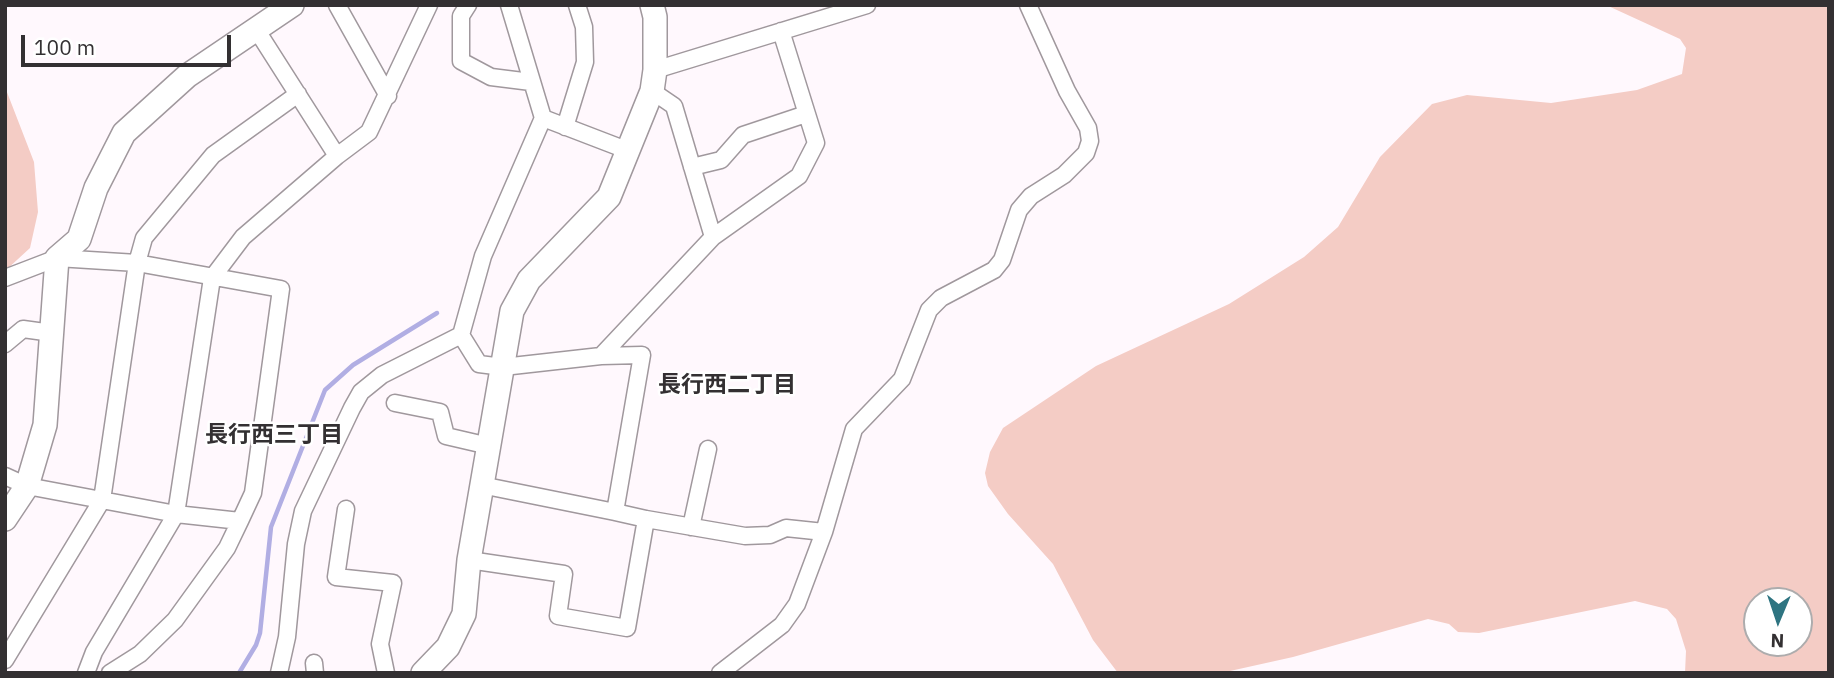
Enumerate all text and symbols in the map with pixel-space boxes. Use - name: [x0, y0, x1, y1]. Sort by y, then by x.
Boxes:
- scale bar: [24, 21, 234, 65]
- text: 100 m: [34, 33, 95, 61]
- district label: 長行西二丁目: [658, 371, 796, 399]
- district label: 長行西三丁目: [205, 421, 343, 449]
- north arrow: [1743, 587, 1813, 657]
- text: N: [1770, 629, 1785, 653]

